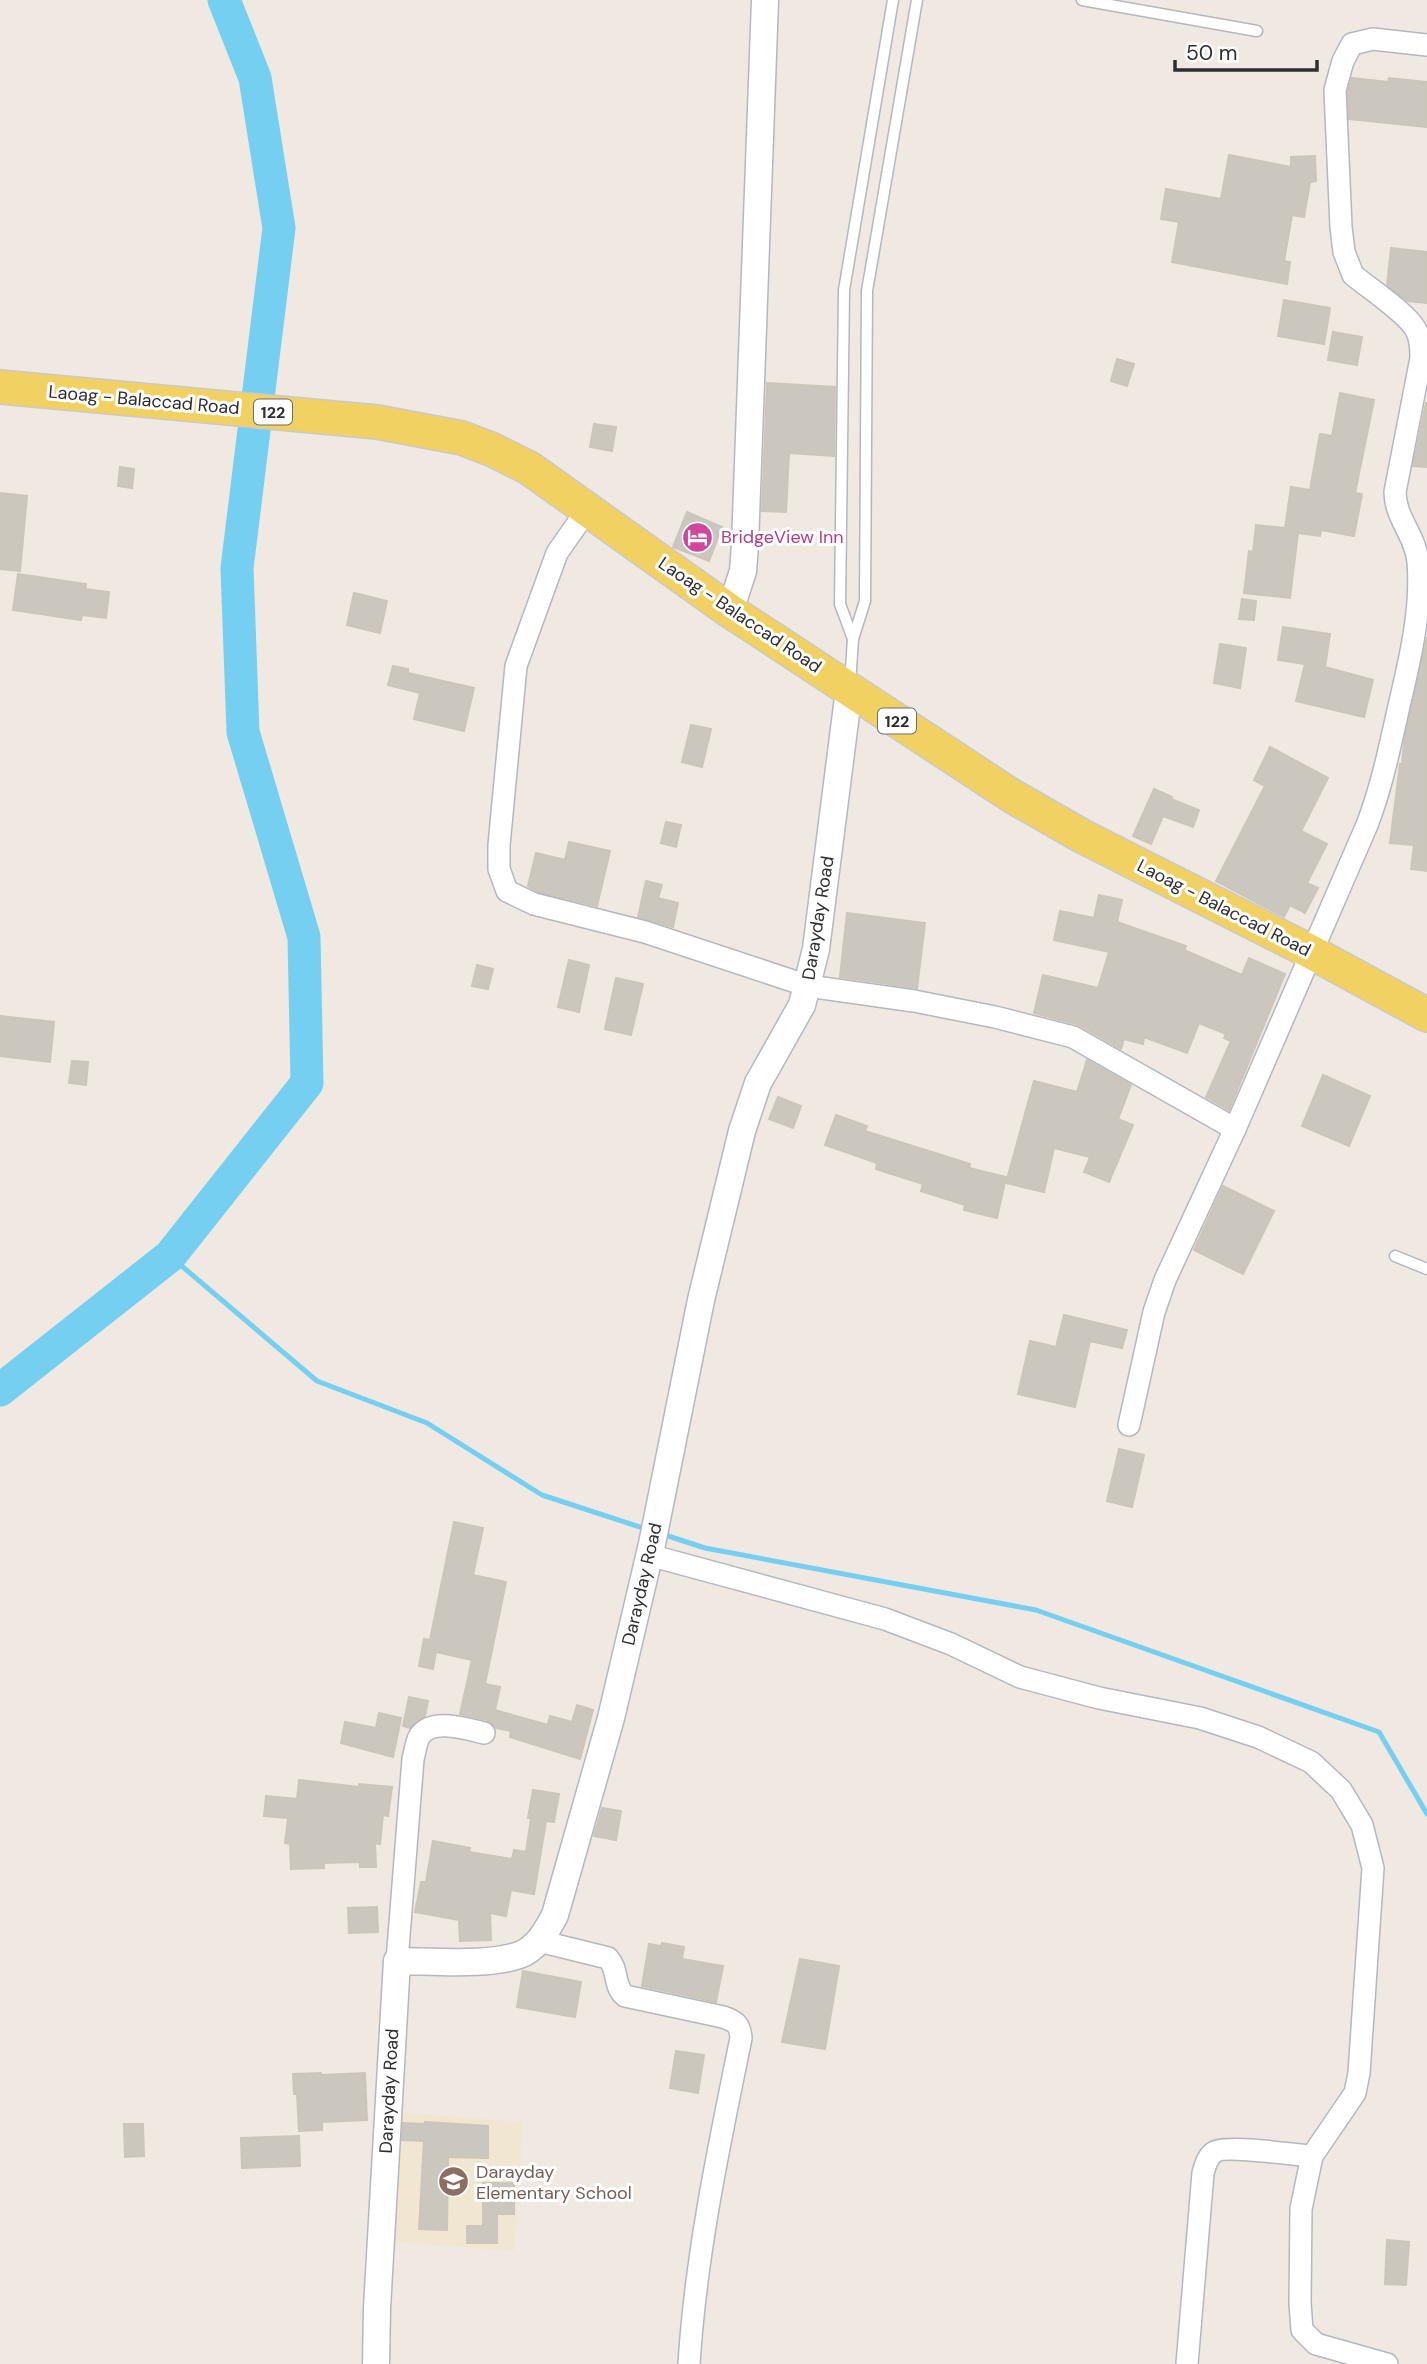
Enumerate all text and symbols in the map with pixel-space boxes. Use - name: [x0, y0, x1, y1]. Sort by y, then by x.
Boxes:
- scale bar: [1175, 28, 1317, 72]
- text: 50 m: [1186, 39, 1237, 67]
- street label: Laoag - Balaccad Road: [47, 380, 241, 420]
- road number: 122: [254, 400, 292, 424]
- hotel icon: BridgeView Inn: [681, 520, 715, 554]
- place label: BridgeView Inn: [721, 525, 844, 549]
- street label: Laoag - Balaccad Road: [654, 551, 826, 679]
- road number: 122: [878, 708, 916, 734]
- street label: Darayday Road: [796, 854, 840, 982]
- street label: Laoag - Balaccad Road: [1133, 854, 1315, 962]
- street label: Darayday Road: [616, 1520, 668, 1648]
- street label: Darayday Road: [374, 2028, 404, 2154]
- place label: Darayday Elementary School: [476, 2160, 632, 2205]
- school or university icon: Darayday Elementary School: [436, 2165, 470, 2199]

